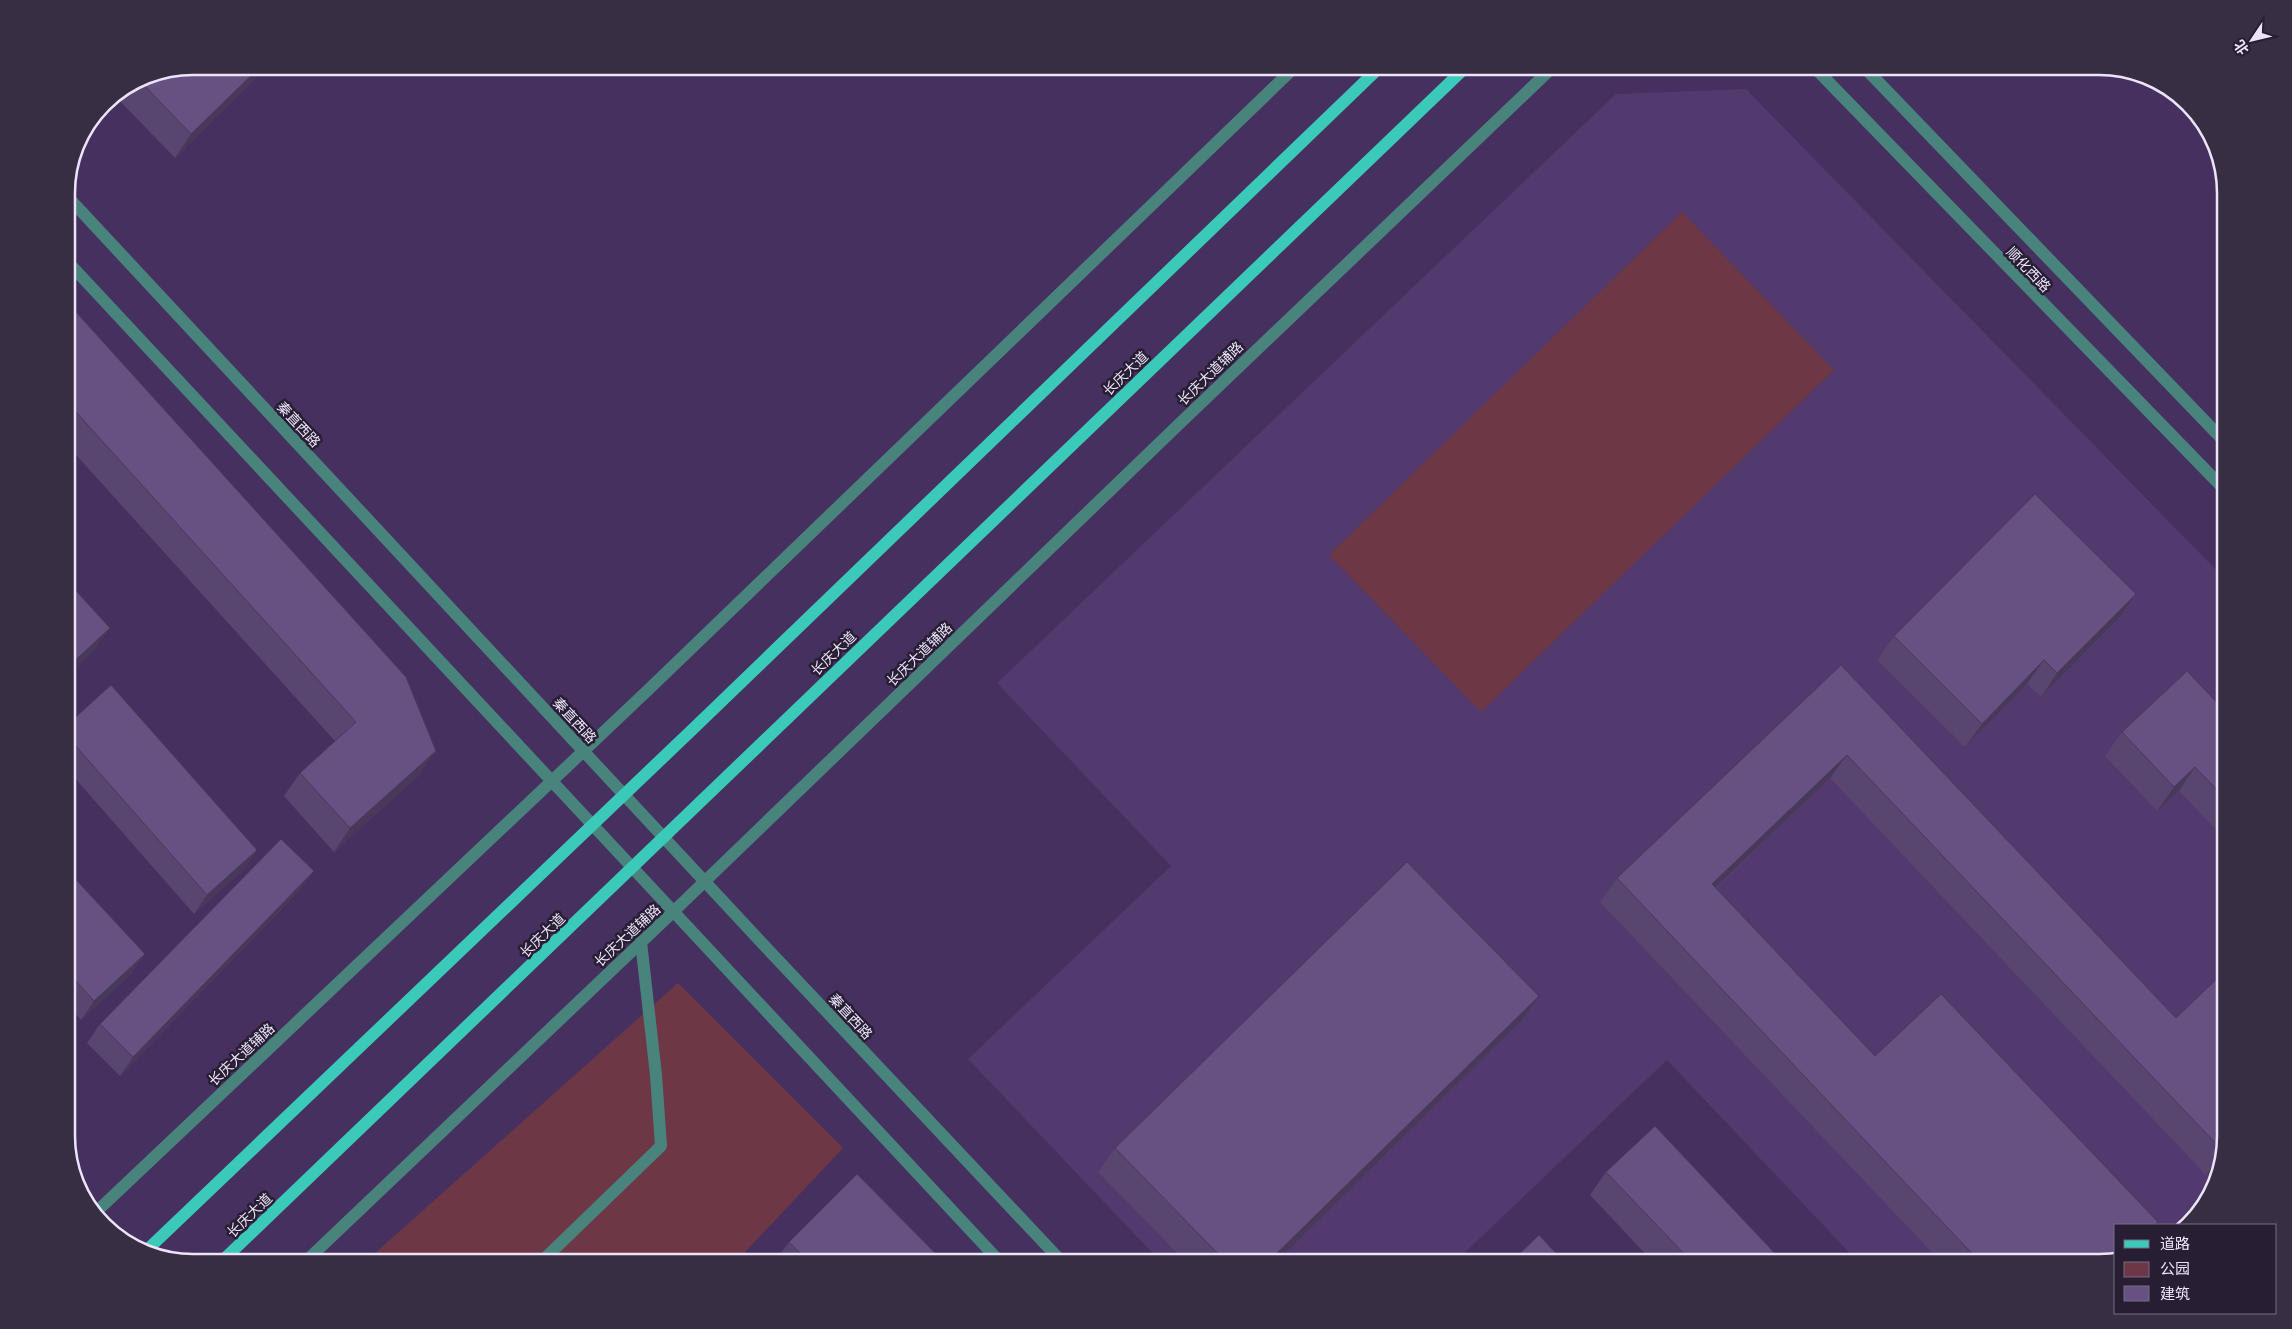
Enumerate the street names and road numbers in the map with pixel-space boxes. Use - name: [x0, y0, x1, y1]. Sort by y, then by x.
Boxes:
- street label: 顺化西路: [2003, 243, 2055, 295]
- street label: 长庆大道辅路: [1174, 338, 1246, 408]
- street label: 长庆大道: [1099, 347, 1151, 399]
- street label: 秦直西路: [274, 398, 324, 450]
- street label: 长庆大道辅路: [883, 619, 955, 689]
- street label: 长庆大道: [807, 627, 859, 679]
- street label: 秦直西路: [550, 694, 600, 746]
- street label: 长庆大道辅路: [590, 900, 664, 970]
- street label: 长庆大道: [516, 909, 568, 961]
- street label: 秦直西路: [826, 990, 876, 1042]
- street label: 长庆大道辅路: [204, 1019, 278, 1089]
- street label: 长庆大道: [223, 1189, 275, 1241]

